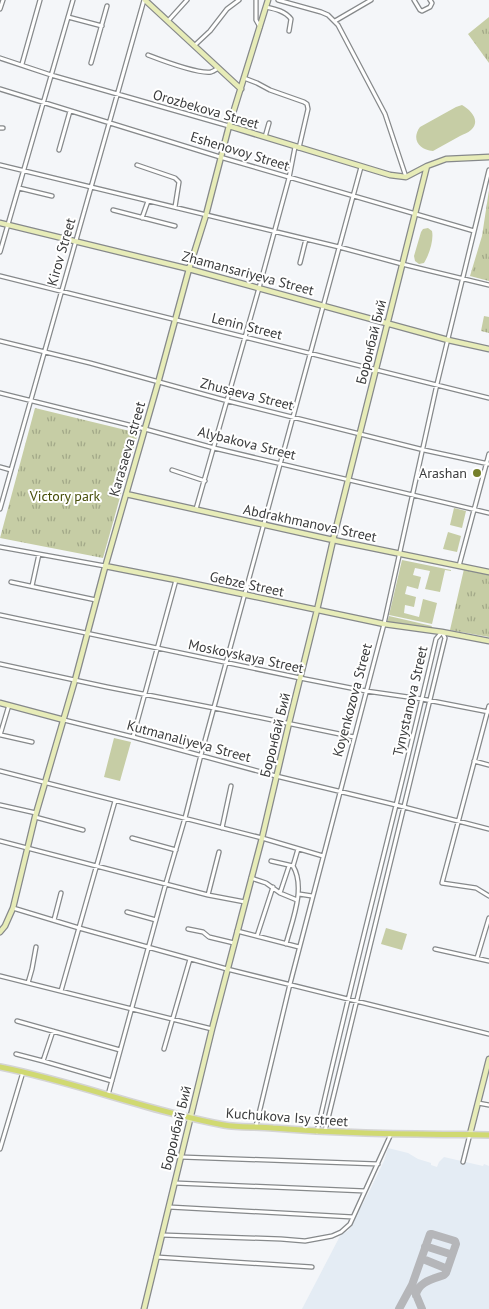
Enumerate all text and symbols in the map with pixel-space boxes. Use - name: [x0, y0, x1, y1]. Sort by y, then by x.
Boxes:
- street label: Orozbekova Street: [151, 85, 261, 133]
- street label: Eshenovoy Street: [188, 127, 292, 175]
- street label: Kirov Street: [43, 216, 79, 288]
- street label: Zhamansariyeva Street: [180, 247, 316, 299]
- street label: Боронбай Бий: [352, 298, 390, 386]
- street label: Lenin Street: [210, 309, 284, 344]
- street label: Zhusaeva Street: [198, 374, 296, 414]
- street label: Karasaeva street: [105, 399, 149, 499]
- street label: Alybakova Street: [196, 422, 298, 464]
- place label: Arashan: [419, 464, 467, 482]
- marker: Arashan: [471, 467, 483, 479]
- park label: Victory park: [29, 487, 101, 505]
- street label: Abdrakhmanova Street: [242, 500, 379, 546]
- street label: Gebze Street: [208, 567, 286, 601]
- street label: Moskovskaya Street: [187, 635, 306, 677]
- street label: Koyenkozova Street: [328, 641, 376, 759]
- street label: Tynystanova Street: [389, 644, 431, 758]
- street label: Боронбай Бий: [256, 691, 294, 779]
- street label: Kutmanaliyeva Street: [125, 716, 253, 766]
- street label: Боронбай Бий: [157, 1084, 195, 1172]
- street label: Kuchukova Isy street: [225, 1104, 349, 1130]

